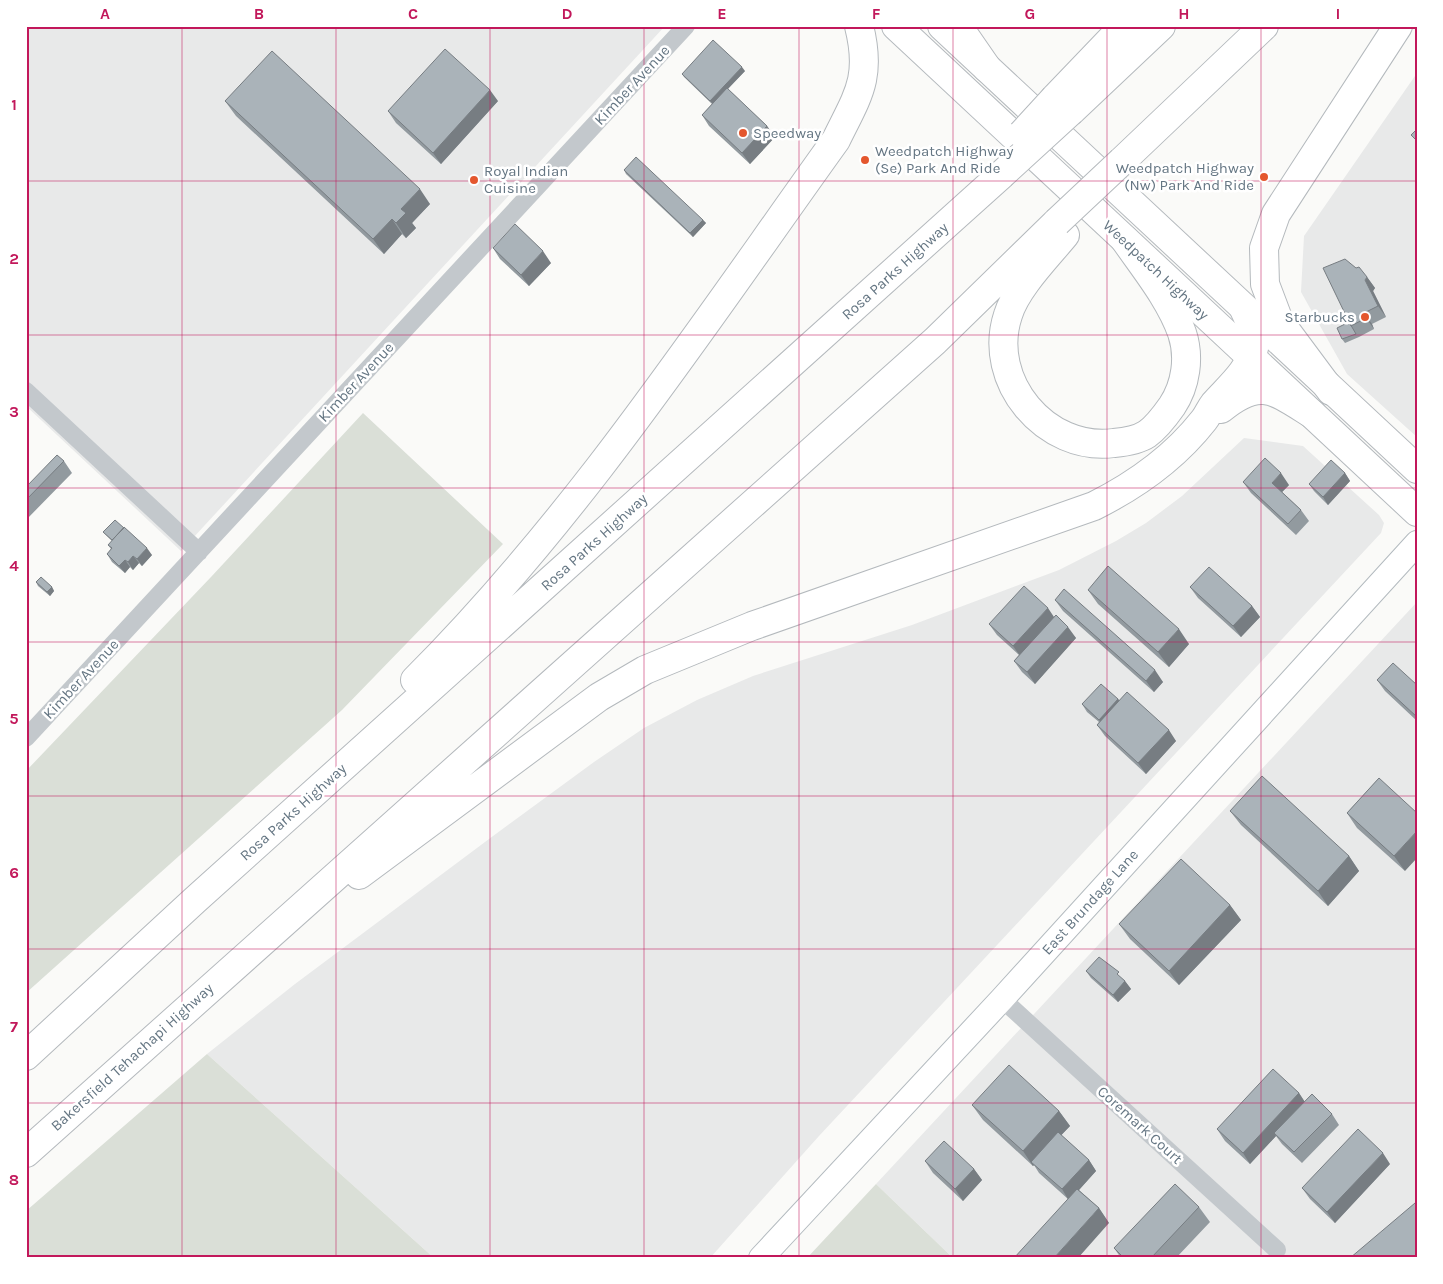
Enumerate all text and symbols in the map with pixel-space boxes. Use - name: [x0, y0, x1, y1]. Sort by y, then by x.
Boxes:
- text: A: [100, 4, 110, 23]
- text: B: [254, 4, 264, 23]
- text: C: [408, 4, 418, 23]
- text: D: [562, 4, 573, 23]
- text: E: [717, 4, 727, 23]
- text: F: [872, 4, 881, 23]
- text: G: [1025, 4, 1035, 23]
- text: H: [1178, 4, 1190, 23]
- text: I: [1336, 4, 1340, 23]
- street label: Kimber Avenue: [590, 41, 674, 129]
- text: 1: [11, 95, 17, 114]
- place label: Speedway: [753, 124, 821, 142]
- marker: Speedway: [737, 127, 749, 139]
- place label: Weedpatch Highway (Se) Park And Ride: [875, 142, 1013, 177]
- marker: Weedpatch Highway (Se) Park And Ride: [859, 154, 871, 166]
- place label: Weedpatch Highway (Nw) Park And Ride: [1116, 159, 1254, 194]
- place label: Royal Indian Cuisine: [484, 162, 568, 197]
- marker: Weedpatch Highway (Nw) Park And Ride: [1258, 171, 1270, 183]
- marker: Royal Indian Cuisine: [468, 174, 480, 186]
- street label: Weedpatch Highway: [1099, 216, 1213, 324]
- street label: Rosa Parks Highway: [838, 218, 952, 324]
- text: 2: [9, 249, 19, 268]
- place label: Starbucks: [1285, 308, 1355, 326]
- marker: Starbucks: [1359, 311, 1371, 323]
- street label: Kimber Avenue: [314, 338, 398, 426]
- text: 3: [9, 402, 19, 421]
- street label: Rosa Parks Highway: [537, 489, 651, 595]
- text: 4: [9, 556, 19, 575]
- street label: Kimber Avenue: [39, 635, 123, 723]
- text: 5: [9, 709, 19, 728]
- street label: Rosa Parks Highway: [236, 759, 350, 865]
- street label: East Brundage Lane: [1038, 846, 1142, 958]
- text: 6: [9, 863, 19, 882]
- street label: Bakersfield Tehachapi Highway: [47, 979, 217, 1135]
- text: 7: [10, 1017, 18, 1036]
- street label: Coremark Court: [1094, 1082, 1186, 1168]
- text: 8: [9, 1170, 19, 1189]

